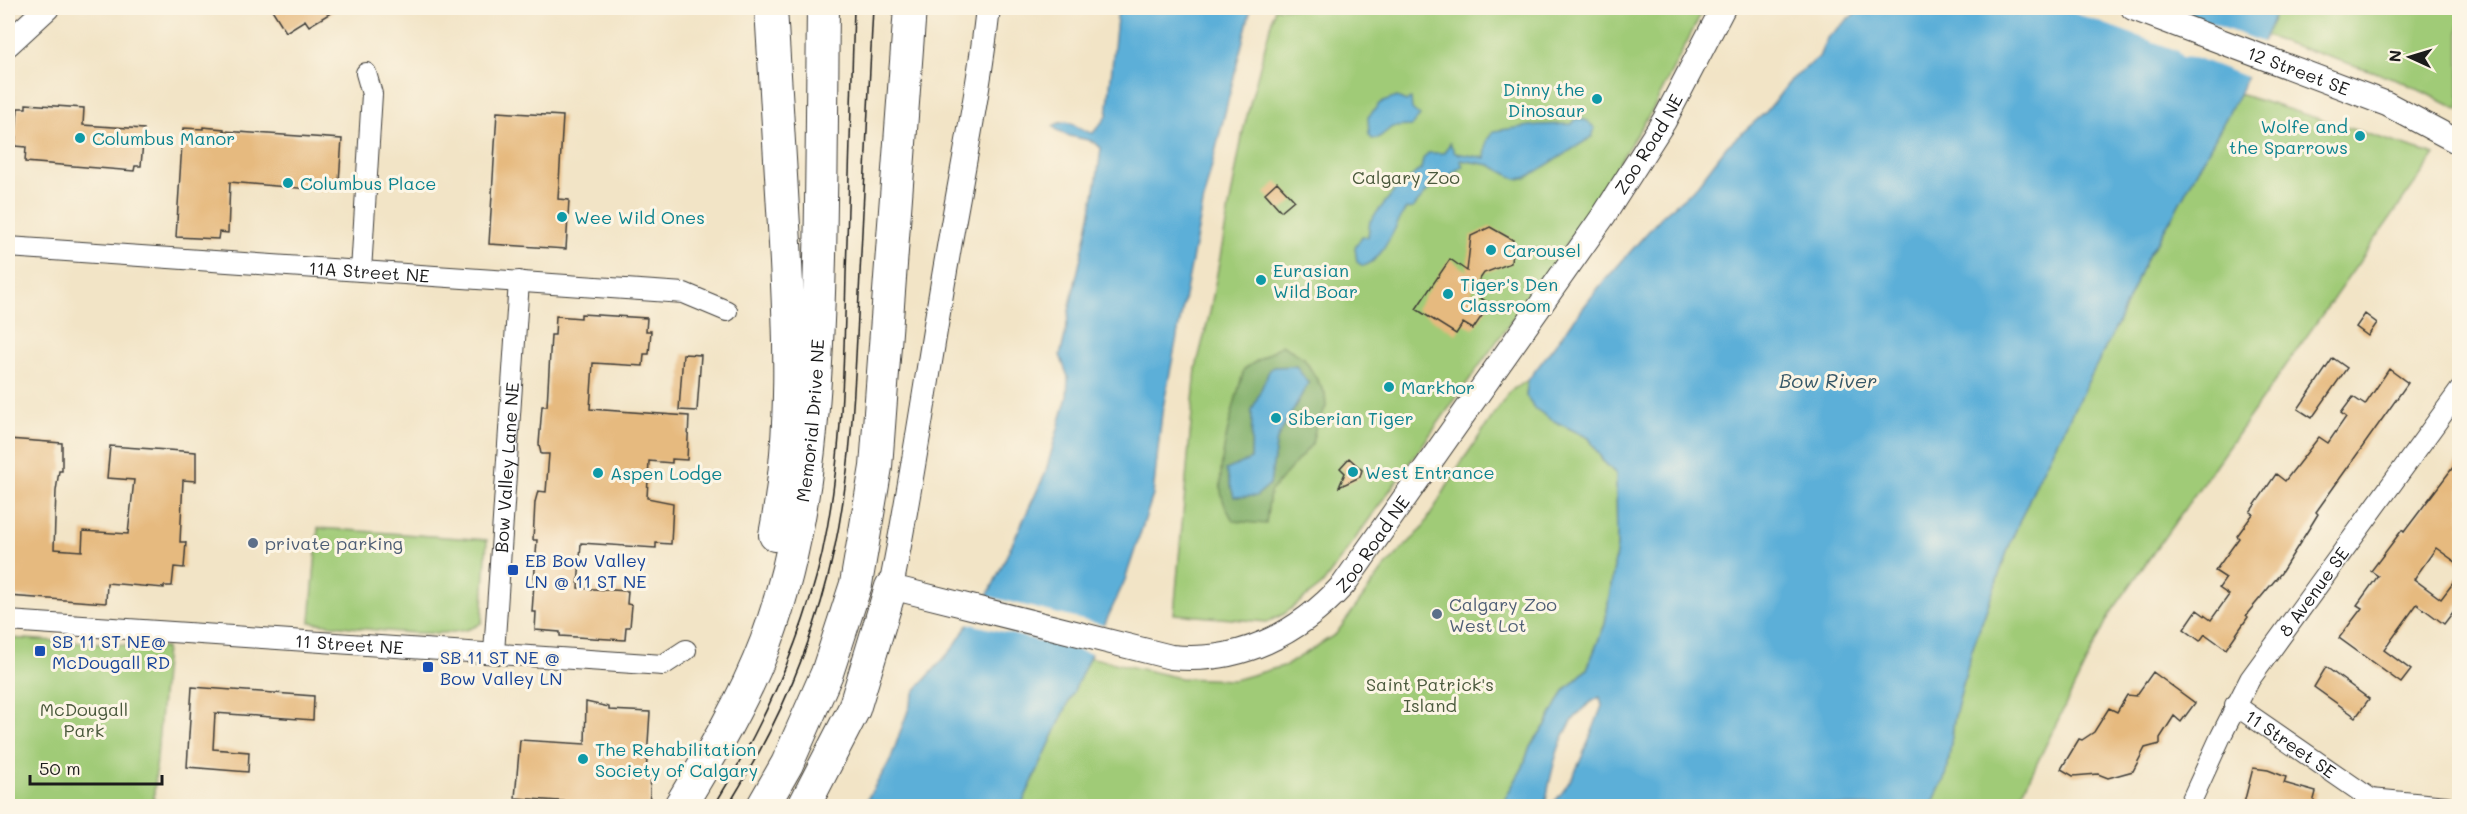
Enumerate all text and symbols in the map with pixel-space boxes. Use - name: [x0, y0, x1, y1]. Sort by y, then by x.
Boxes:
- north arrow: [2380, 27, 2440, 87]
- street label: 12 Street SE: [2244, 40, 2353, 101]
- text: N: [2384, 49, 2405, 63]
- place label: Dinny the Dinosaur: [1503, 77, 1585, 122]
- street label: Zoo Road NE: [1608, 90, 1688, 199]
- marker: Dinny the Dinosaur: [1590, 92, 1604, 106]
- place label: Wolfe and the Sparrows: [2229, 114, 2348, 159]
- place label: Columbus Manor: [92, 126, 235, 150]
- marker: Wolfe and the Sparrows: [2353, 129, 2367, 143]
- marker: Columbus Manor: [73, 131, 87, 145]
- park label: Calgary Zoo: [1352, 165, 1460, 189]
- place label: Columbus Place: [300, 171, 437, 195]
- marker: Columbus Place: [281, 176, 295, 190]
- place label: Wee Wild Ones: [574, 205, 705, 229]
- marker: Wee Wild Ones: [555, 210, 569, 224]
- place label: Carousel: [1503, 238, 1581, 262]
- marker: Carousel: [1484, 243, 1498, 257]
- street label: 11A Street NE: [308, 255, 430, 288]
- place label: Eurasian Wild Boar: [1273, 258, 1358, 303]
- place label: Tiger's Den Classroom: [1460, 272, 1558, 317]
- marker: Eurasian Wild Boar: [1254, 273, 1268, 287]
- marker: Tiger's Den Classroom: [1441, 287, 1455, 301]
- street label: Memorial Drive NE: [790, 339, 829, 504]
- water label: Bow River: [1779, 367, 1877, 393]
- place label: Markhor: [1401, 375, 1475, 399]
- marker: Markhor: [1382, 380, 1396, 394]
- street label: Bow Valley Lane NE: [489, 381, 524, 554]
- place label: Siberian Tiger: [1288, 406, 1414, 430]
- marker: Siberian Tiger: [1269, 411, 1283, 425]
- place label: West Entrance: [1365, 460, 1495, 484]
- place label: Aspen Lodge: [610, 461, 722, 485]
- marker: West Entrance: [1346, 465, 1360, 479]
- marker: Aspen Lodge: [591, 466, 605, 480]
- street label: Zoo Road NE: [1330, 490, 1415, 598]
- place label: private parking: [265, 531, 403, 555]
- marker: private parking: [246, 536, 260, 550]
- street label: 8 Avenue SE: [2273, 542, 2354, 641]
- place label: EB Bow Valley LN @ 11 ST NE: [525, 548, 647, 593]
- marker: EB Bow Valley LN @ 11 ST NE: [506, 563, 520, 577]
- place label: Calgary Zoo West Lot: [1449, 592, 1557, 637]
- marker: Calgary Zoo West Lot: [1430, 607, 1444, 621]
- street label: 11 Street NE: [294, 628, 404, 660]
- place label: SB 11 ST NE@ McDougall RD: [52, 629, 170, 674]
- marker: SB 11 ST NE@ McDougall RD: [33, 644, 47, 658]
- place label: SB 11 ST NE @ Bow Valley LN: [440, 645, 562, 690]
- marker: SB 11 ST NE @ Bow Valley LN: [421, 660, 435, 674]
- park label: Saint Patrick's Island: [1366, 672, 1494, 717]
- park label: McDougall Park: [40, 697, 128, 742]
- street label: 11 Street SE: [2241, 704, 2341, 784]
- place label: The Rehabilitation Society of Calgary: [595, 737, 758, 782]
- scale bar: [30, 748, 162, 786]
- marker: The Rehabilitation Society of Calgary: [576, 752, 590, 766]
- text: 50 m: [39, 756, 81, 780]

